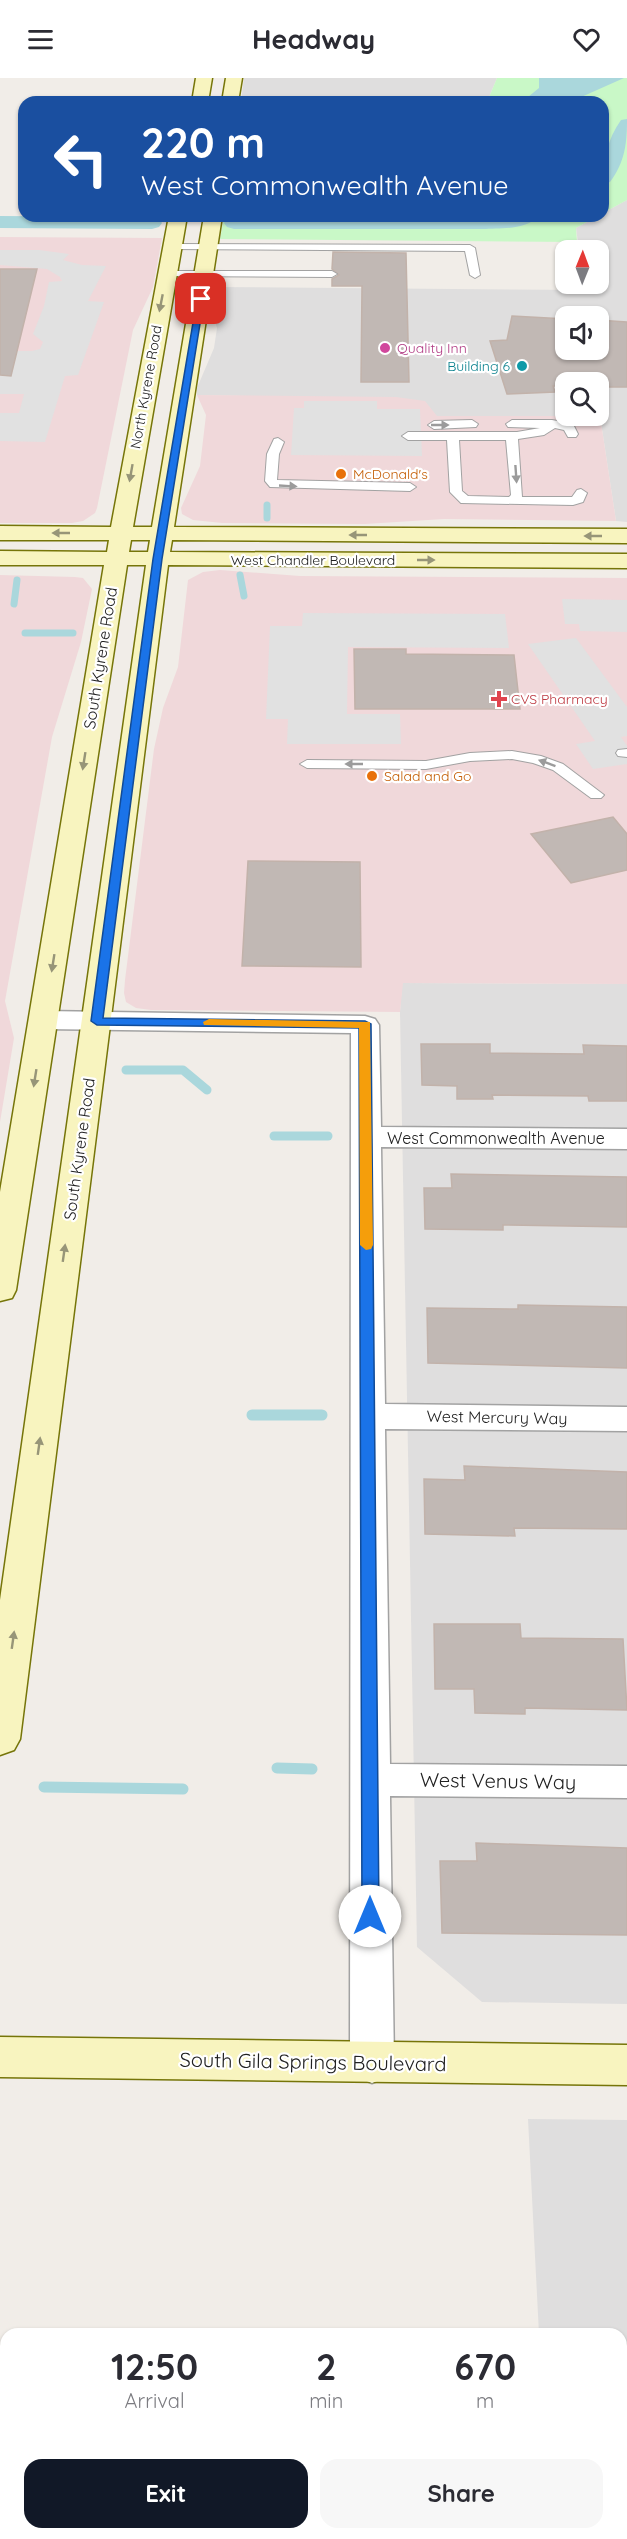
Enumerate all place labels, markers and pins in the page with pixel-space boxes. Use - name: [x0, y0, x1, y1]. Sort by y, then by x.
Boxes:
- pin: [175, 273, 226, 324]
- place label: Quality Inn: [397, 339, 467, 357]
- marker: Quality Inn: [378, 341, 392, 355]
- place label: Building 6: [447, 357, 510, 375]
- marker: Building 6: [515, 359, 529, 373]
- place label: McDonald's: [353, 465, 428, 483]
- marker: McDonald's: [334, 467, 348, 481]
- place label: CVS Pharmacy: [511, 690, 608, 708]
- marker: CVS Pharmacy: [492, 692, 506, 706]
- place label: Salad and Go: [384, 767, 471, 785]
- marker: Salad and Go: [365, 769, 379, 783]

